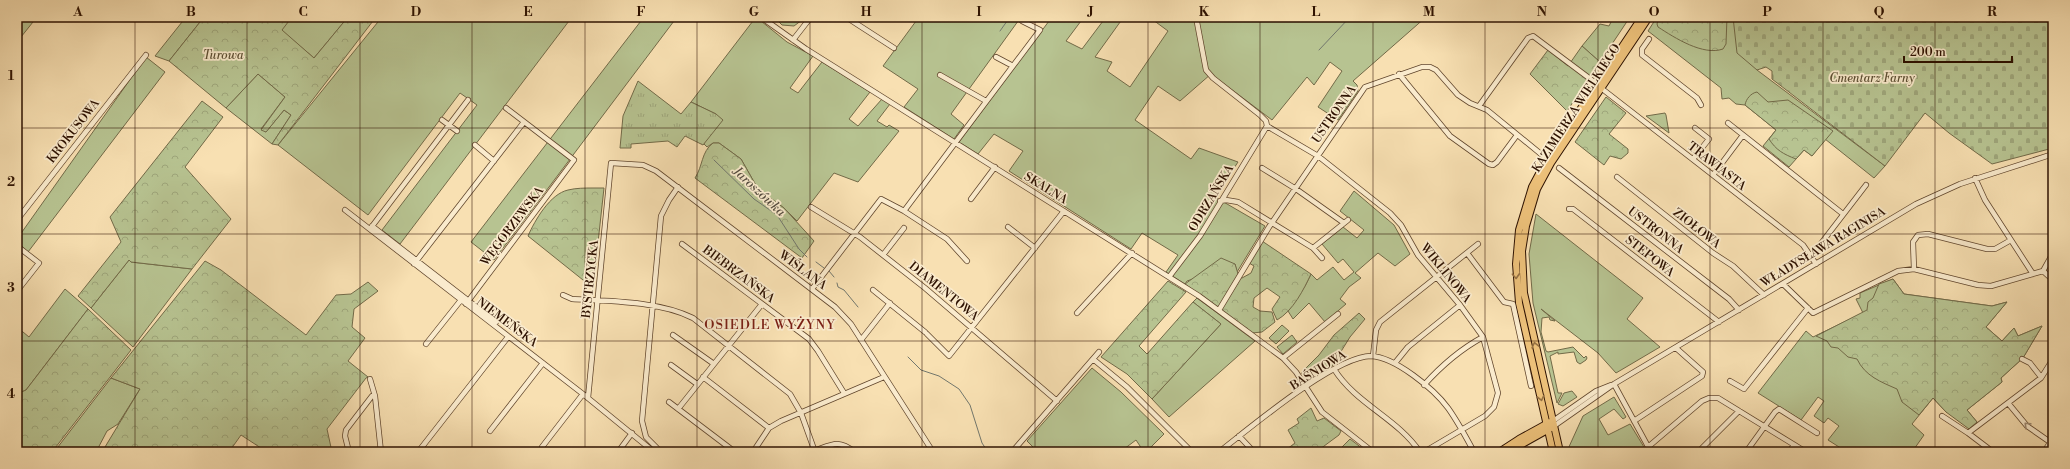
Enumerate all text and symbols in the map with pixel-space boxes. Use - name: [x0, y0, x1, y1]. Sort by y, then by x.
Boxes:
- text: A: [72, 4, 83, 20]
- text: B: [186, 4, 196, 20]
- text: C: [298, 4, 308, 20]
- text: D: [411, 4, 421, 20]
- text: E: [523, 4, 533, 20]
- text: F: [636, 4, 646, 20]
- text: G: [749, 4, 760, 20]
- text: H: [861, 4, 872, 20]
- text: I: [976, 4, 982, 20]
- text: J: [1086, 4, 1094, 20]
- text: K: [1199, 4, 1210, 20]
- text: L: [1312, 4, 1321, 20]
- text: M: [1423, 4, 1435, 20]
- text: N: [1537, 4, 1548, 20]
- text: O: [1649, 4, 1660, 20]
- text: P: [1762, 4, 1772, 20]
- text: Q: [1874, 4, 1885, 20]
- text: R: [1987, 4, 1997, 20]
- scale bar: [1904, 38, 2012, 64]
- street label: KAZIMIERZA WIELKIEGO: [1529, 41, 1624, 176]
- text: 200 m: [1910, 45, 1946, 60]
- park label: Turowa: [203, 48, 244, 63]
- text: 1: [8, 68, 15, 84]
- park label: Cmentarz Farny: [1829, 71, 1916, 86]
- street label: USTRONNA: [1309, 82, 1360, 146]
- street label: KROKUSOWA: [44, 96, 104, 166]
- street label: TRAWIASTA: [1684, 139, 1750, 194]
- street label: ODRZAŃSKA: [1184, 160, 1238, 234]
- water label: Jaroszówka: [728, 162, 789, 220]
- street label: SKALNA: [1021, 169, 1071, 208]
- text: 2: [7, 174, 15, 190]
- street label: WĘGORZEWSKA: [477, 183, 548, 270]
- street label: USTRONNA: [1625, 204, 1687, 258]
- street label: WŁADYSŁAWA RAGINISA: [1757, 204, 1889, 291]
- street label: ZIOŁOWA: [1670, 205, 1724, 252]
- street label: STEPOWA: [1622, 232, 1678, 281]
- street label: BYSTRZYCKA: [579, 238, 602, 320]
- street label: BIEBRZAŃSKA: [699, 240, 780, 307]
- street label: WIKLINOWA: [1416, 240, 1475, 307]
- street label: WIŚLANA: [775, 245, 831, 294]
- street label: DIAMENTOWA: [906, 259, 982, 325]
- one-way arrow: [1512, 273, 1521, 279]
- text: 3: [7, 280, 15, 296]
- street label: NIEMEŃSKA: [473, 293, 542, 351]
- district label: OSIEDLE WYŻYNY: [704, 316, 836, 333]
- one-way arrow: [1532, 342, 1540, 348]
- street label: BAŚNIOWA: [1285, 345, 1350, 394]
- text: 4: [7, 386, 16, 402]
- one-way arrow: [1536, 395, 1544, 401]
- one-way arrow: [2024, 422, 2032, 430]

